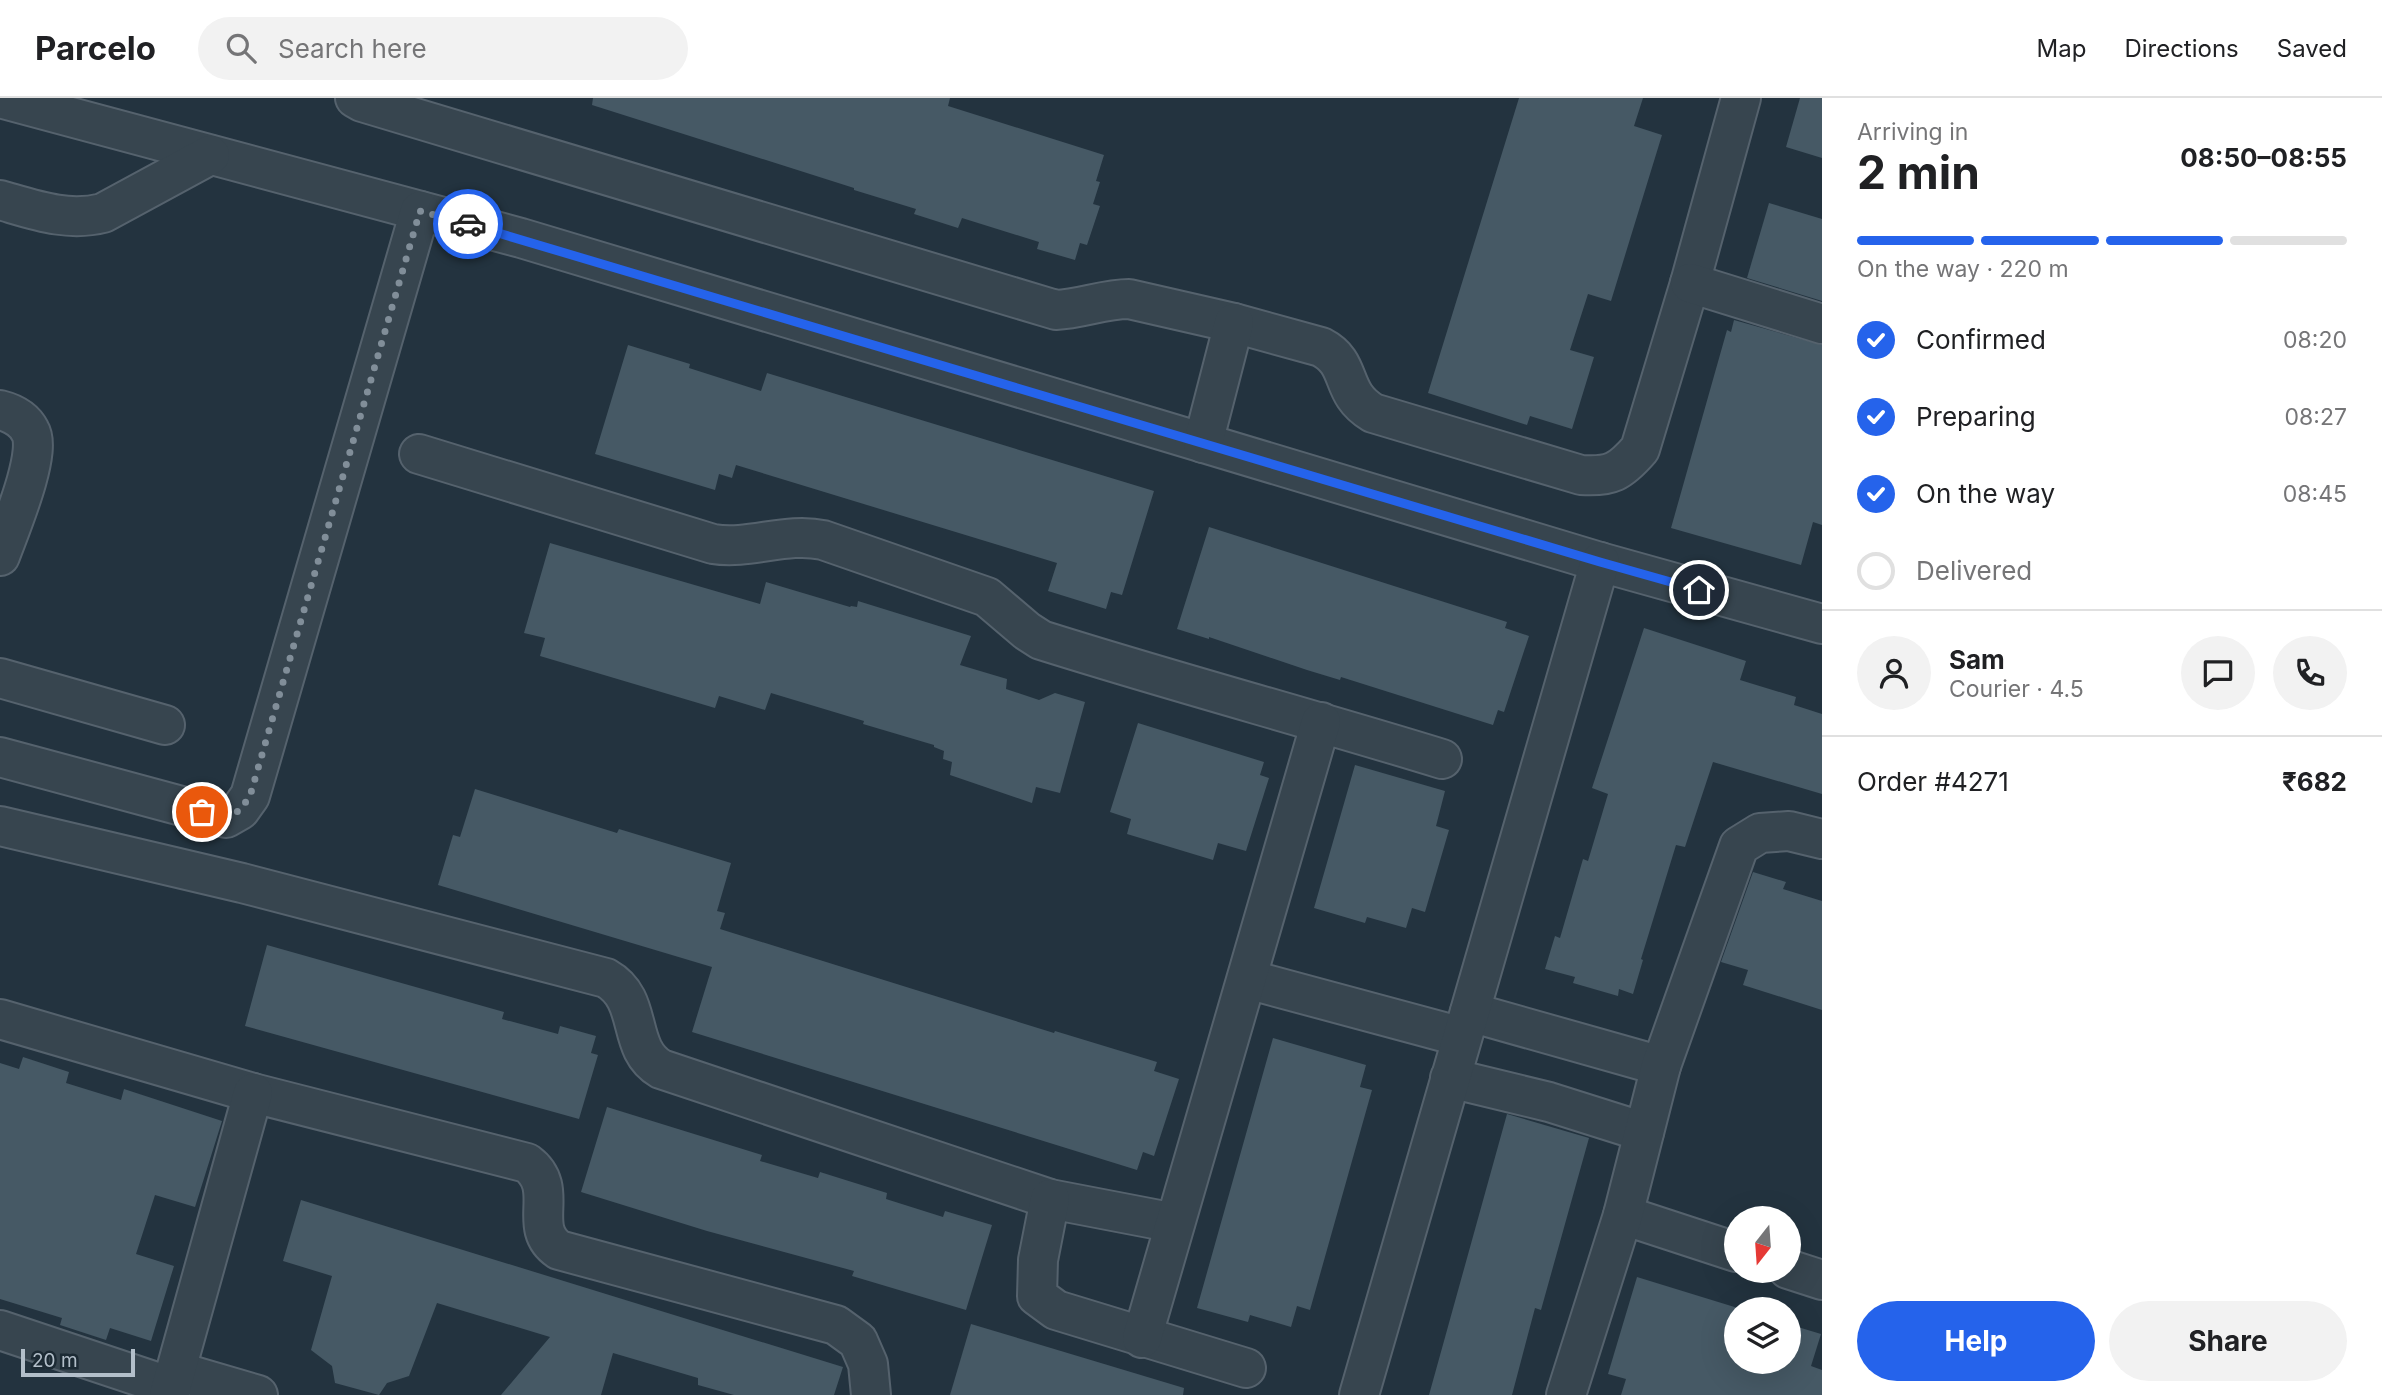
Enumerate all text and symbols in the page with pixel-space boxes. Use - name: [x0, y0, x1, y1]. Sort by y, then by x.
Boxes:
- search box: [198, 17, 688, 80]
- text: Parcelo: [35, 28, 156, 68]
- icon: search: [222, 29, 260, 67]
- text: Search here: [278, 33, 427, 64]
- text: Map: [2037, 34, 2086, 63]
- text: Directions: [2124, 34, 2239, 63]
- text: Saved: [2277, 34, 2347, 63]
- text: Arriving in: [1857, 118, 1968, 146]
- text: 08:50–08:55: [2180, 142, 2347, 173]
- text: 2 min: [1857, 144, 1980, 200]
- courier: [433, 189, 503, 259]
- icon: car: [449, 205, 487, 243]
- text: On the way · 220 m: [1857, 255, 2069, 283]
- icon: check: [1857, 321, 1895, 359]
- text: Confirmed: [1916, 324, 2046, 355]
- text: 08:20: [2283, 326, 2347, 354]
- icon: check: [1857, 398, 1895, 436]
- text: Preparing: [1916, 401, 2036, 432]
- text: 08:27: [2285, 403, 2347, 431]
- icon: check: [1857, 475, 1895, 513]
- text: On the way: [1916, 478, 2055, 509]
- text: 08:45: [2283, 480, 2347, 508]
- text: Delivered: [1916, 555, 2032, 586]
- pin: [1669, 560, 1729, 620]
- icon: home: [1680, 571, 1718, 609]
- button: person: [1857, 636, 1931, 710]
- button: chat: [2181, 636, 2255, 710]
- button: phone: [2273, 636, 2347, 710]
- text: Sam: [1949, 644, 2005, 675]
- text: Courier · 4.5: [1949, 675, 2084, 703]
- text: Order #4271: [1857, 766, 2009, 797]
- text: ₹682: [2282, 766, 2347, 797]
- pin: [172, 782, 232, 842]
- icon: bag: [183, 793, 221, 831]
- north arrow: [1724, 1206, 1801, 1283]
- map controls: [1724, 1206, 1801, 1374]
- button: layers: [1724, 1297, 1801, 1374]
- button: Help: [1857, 1301, 2095, 1381]
- button: Share: [2109, 1301, 2347, 1381]
- scale bar: [21, 1346, 135, 1378]
- text: 20 m: [32, 1349, 78, 1372]

